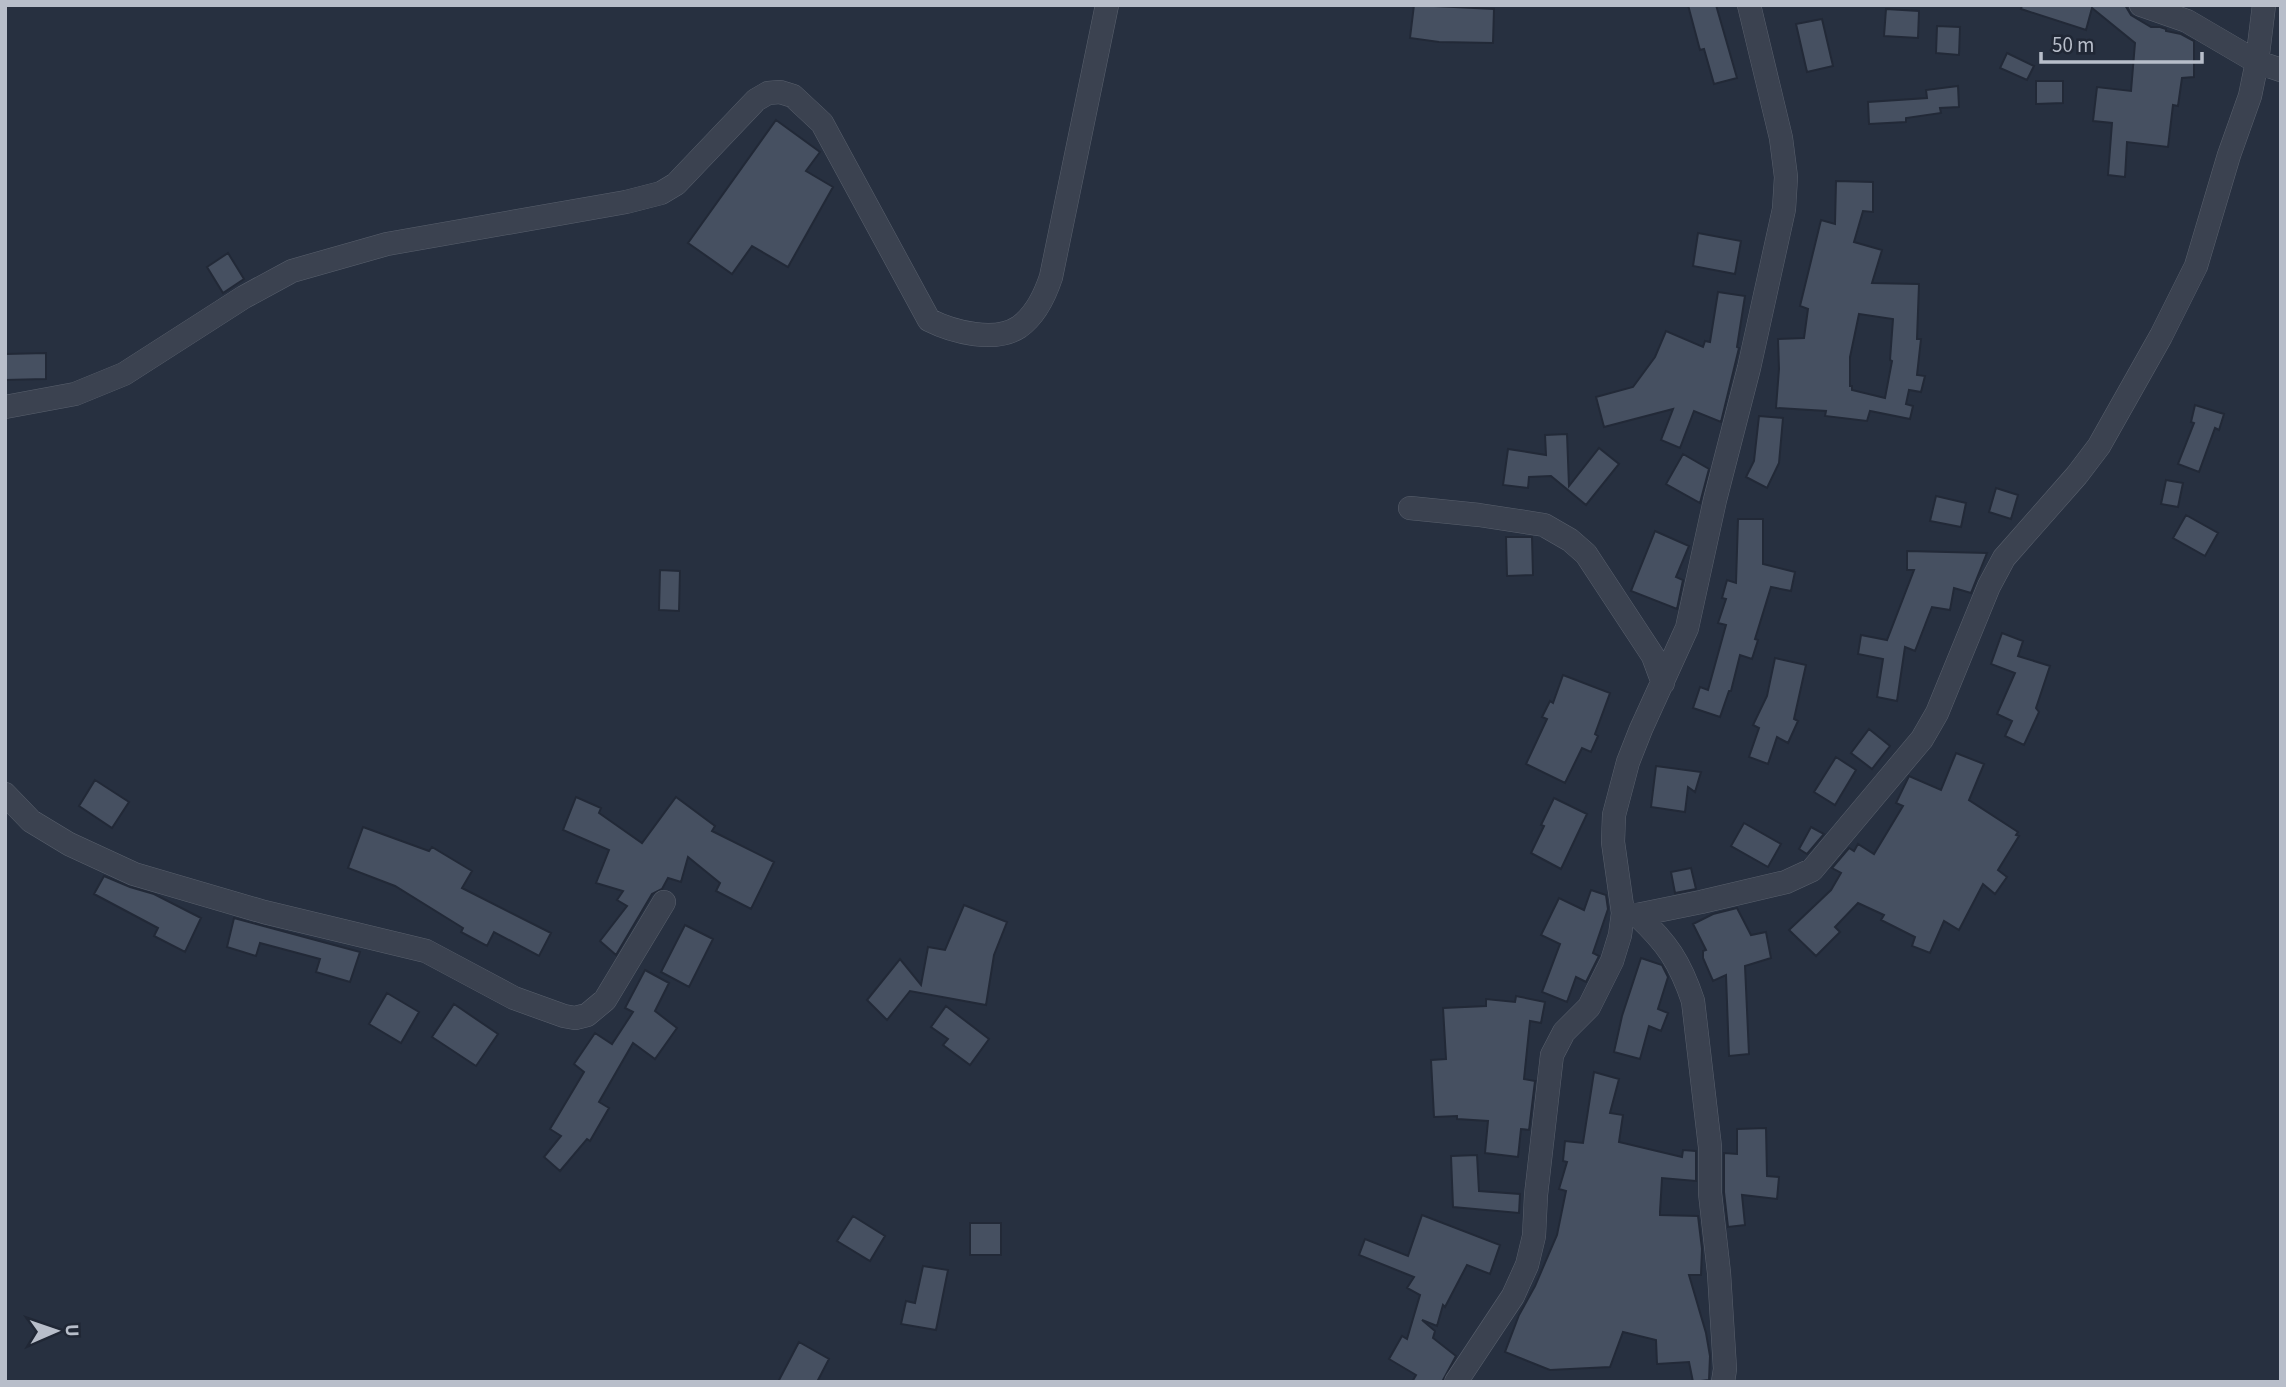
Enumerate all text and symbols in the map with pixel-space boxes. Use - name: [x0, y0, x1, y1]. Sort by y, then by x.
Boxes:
- scale bar: [2041, 21, 2202, 65]
- text: 50 m: [2052, 30, 2094, 60]
- north arrow: [21, 1296, 91, 1366]
- text: U: [58, 1324, 85, 1337]

